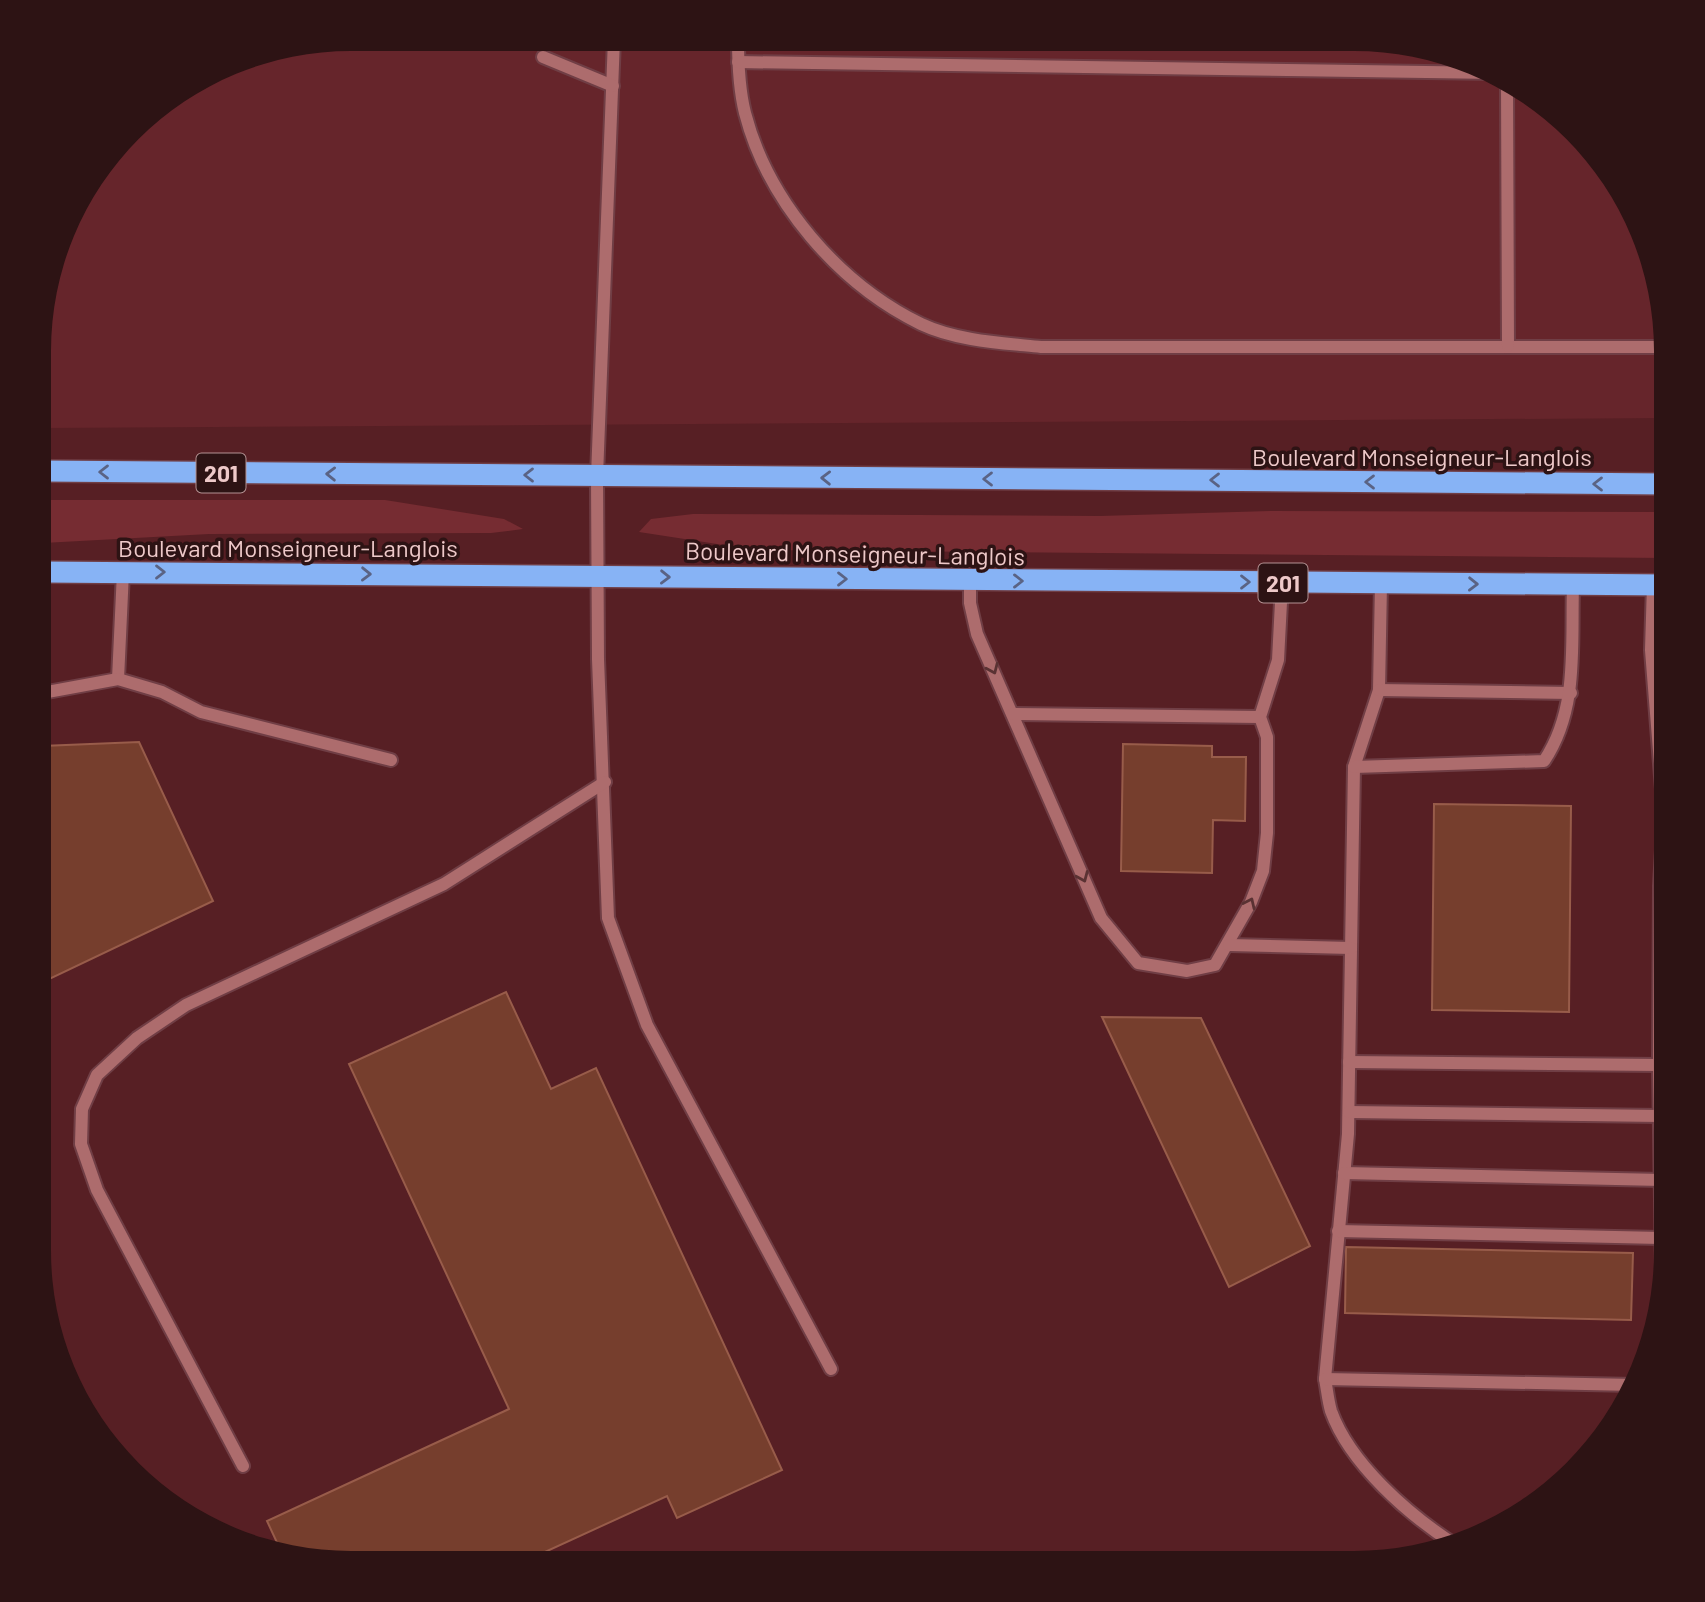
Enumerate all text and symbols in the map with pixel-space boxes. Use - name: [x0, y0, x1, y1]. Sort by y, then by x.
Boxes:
- street label: Boulevard Monseigneur-Langlois: [1252, 442, 1592, 471]
- road number: 201: [196, 453, 246, 492]
- one-way arrow: [98, 464, 108, 480]
- one-way arrow: [325, 466, 336, 482]
- one-way arrow: [523, 467, 533, 483]
- one-way arrow: [820, 470, 831, 486]
- one-way arrow: [982, 471, 992, 487]
- one-way arrow: [1209, 473, 1220, 488]
- one-way arrow: [1364, 474, 1375, 490]
- one-way arrow: [1592, 476, 1603, 491]
- street label: Boulevard Monseigneur-Langlois: [118, 533, 458, 562]
- street label: Boulevard Monseigneur-Langlois: [685, 536, 1025, 570]
- road number: 201: [1258, 564, 1308, 603]
- one-way arrow: [155, 565, 166, 580]
- one-way arrow: [361, 566, 372, 582]
- one-way arrow: [660, 569, 671, 585]
- one-way arrow: [837, 571, 848, 587]
- one-way arrow: [1013, 573, 1024, 588]
- one-way arrow: [1241, 574, 1251, 590]
- one-way arrow: [1468, 576, 1479, 592]
- one-way arrow: [985, 662, 999, 674]
- one-way arrow: [1075, 871, 1089, 883]
- one-way arrow: [1242, 898, 1256, 910]

